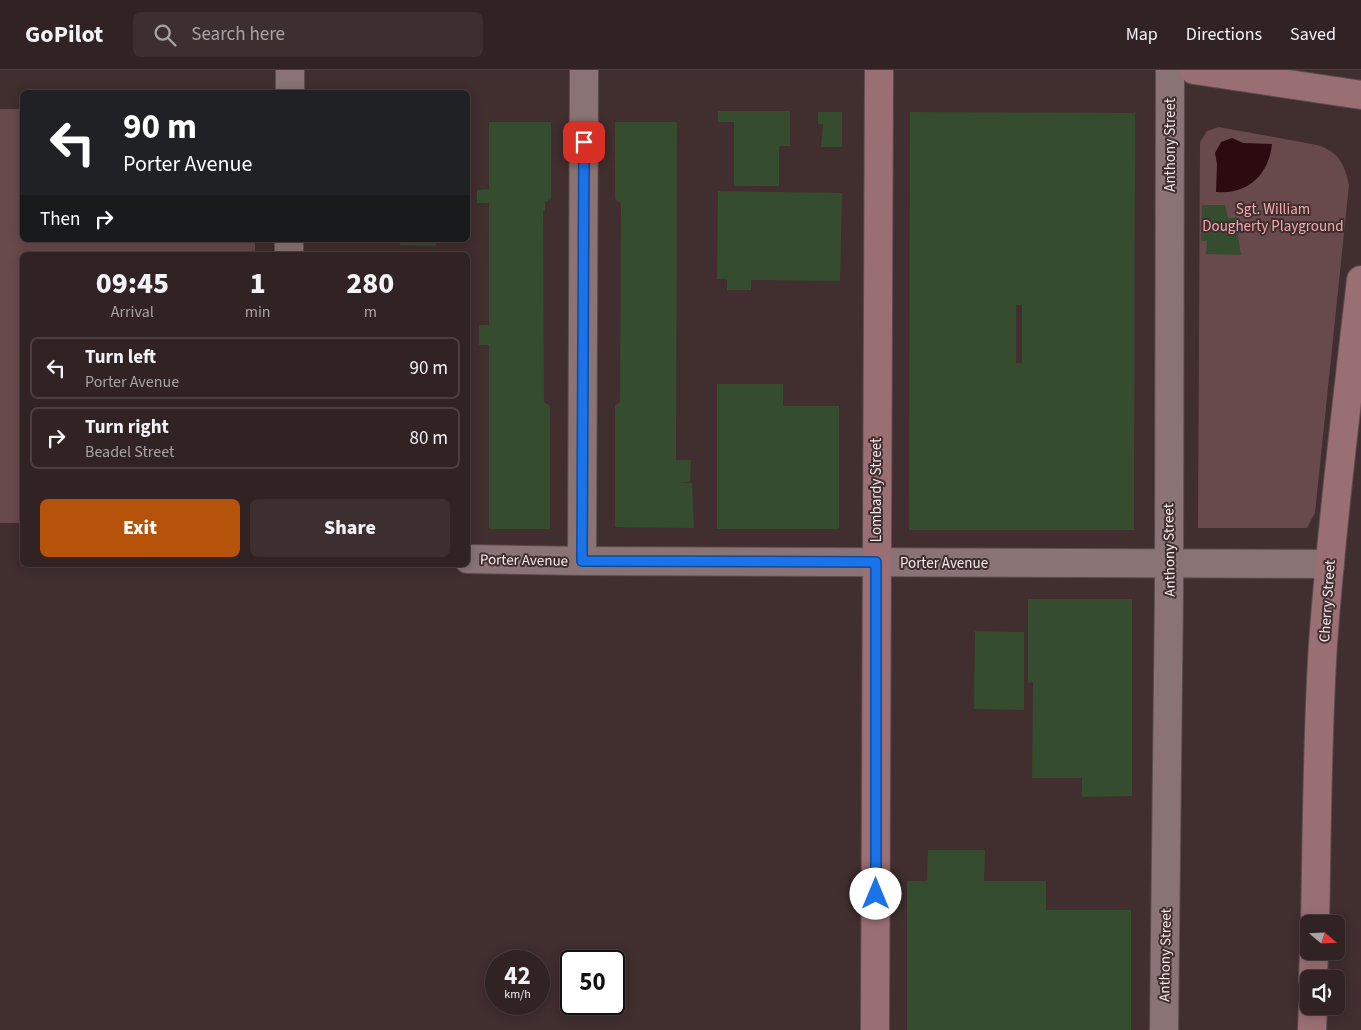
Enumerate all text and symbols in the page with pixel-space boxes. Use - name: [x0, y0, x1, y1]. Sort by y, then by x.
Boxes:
- search box: [133, 12, 483, 57]
- text: GoPilot: [25, 17, 103, 52]
- icon: search: [151, 21, 179, 49]
- text: Search here: [191, 21, 285, 48]
- text: Map: [1126, 22, 1158, 47]
- text: Directions: [1186, 22, 1262, 47]
- text: Saved: [1290, 22, 1336, 47]
- street label: Anthony Street: [1160, 98, 1181, 192]
- text: 90 m: [123, 102, 197, 152]
- icon: left: [40, 110, 105, 175]
- pin: [563, 121, 605, 163]
- icon: arrive: [570, 128, 598, 156]
- text: Porter Avenue: [123, 148, 252, 180]
- park label: Sgt. William Dougherty Playground: [1202, 199, 1344, 237]
- icon: right: [90, 205, 118, 233]
- text: Then: [40, 206, 80, 233]
- text: 09:45: [96, 262, 169, 305]
- text: 1: [250, 262, 266, 305]
- text: 280: [346, 262, 394, 305]
- text: Arrival: [111, 301, 154, 323]
- text: min: [245, 301, 271, 323]
- text: m: [364, 301, 377, 323]
- text: Turn left: [85, 344, 156, 371]
- icon: left: [42, 354, 70, 382]
- text: 90 m: [410, 355, 448, 382]
- text: Porter Avenue: [85, 371, 179, 393]
- text: Turn right: [85, 414, 169, 441]
- icon: right: [42, 424, 70, 452]
- text: 80 m: [410, 425, 448, 452]
- street label: Lombardy Street: [866, 438, 887, 542]
- text: Beadel Street: [85, 441, 174, 463]
- button: Exit: [40, 499, 240, 557]
- button: Share: [250, 499, 450, 557]
- street label: Anthony Street: [1158, 503, 1181, 597]
- street label: Porter Avenue: [480, 549, 568, 572]
- street label: Porter Avenue: [900, 553, 988, 574]
- street label: Cherry Street: [1314, 559, 1341, 643]
- position arrow: [849, 867, 901, 919]
- street label: Anthony Street: [1154, 908, 1177, 1002]
- north arrow: [1300, 915, 1345, 960]
- map controls: [1300, 915, 1345, 1015]
- speed limit sign: 50: [560, 950, 625, 1015]
- text: 42: [504, 958, 531, 994]
- button: sound: [1300, 970, 1345, 1015]
- text: km/h: [504, 986, 531, 1003]

